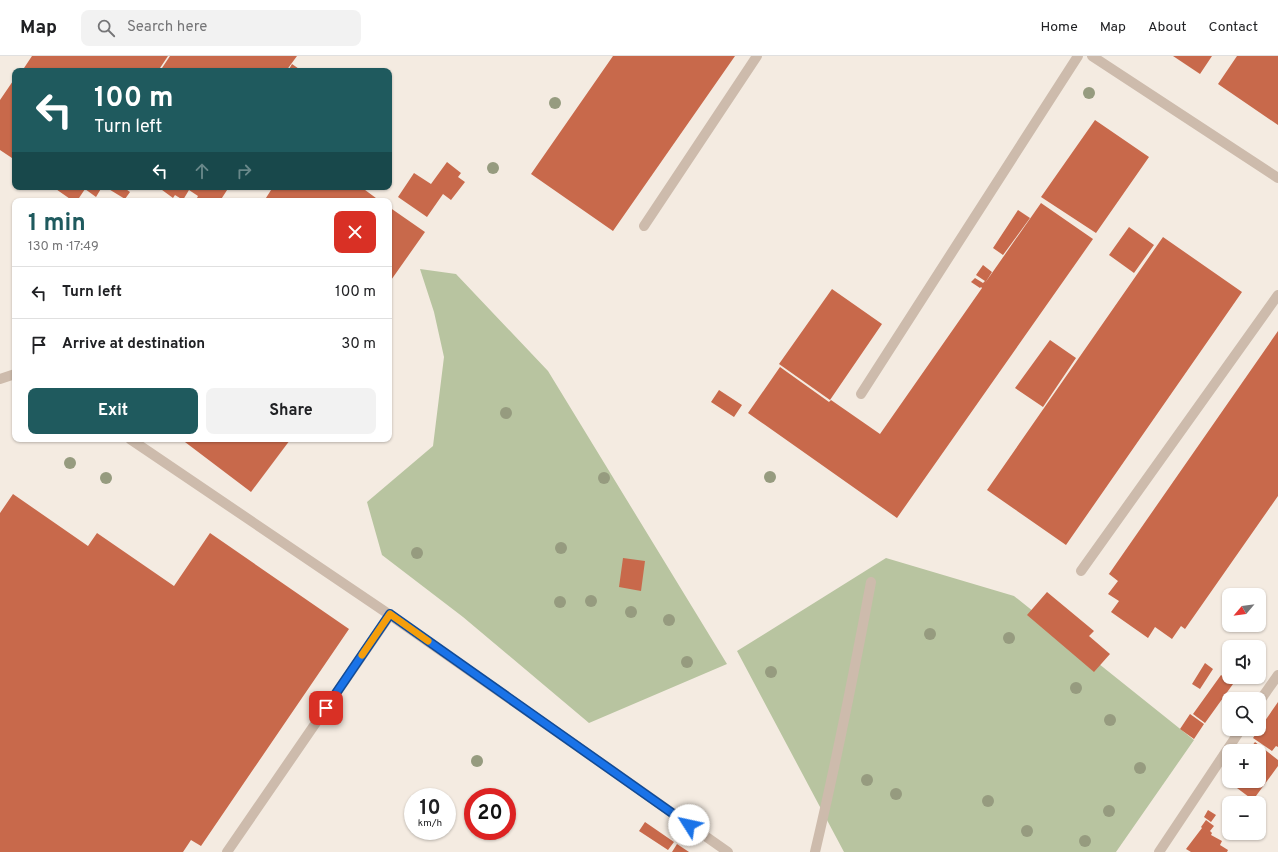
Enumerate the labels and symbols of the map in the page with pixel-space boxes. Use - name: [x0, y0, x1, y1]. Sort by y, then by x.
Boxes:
- north arrow: [1222, 588, 1266, 632]
- pin: [309, 691, 343, 725]
- speed limit sign: 20: [464, 788, 516, 840]
- position arrow: [668, 804, 710, 846]

